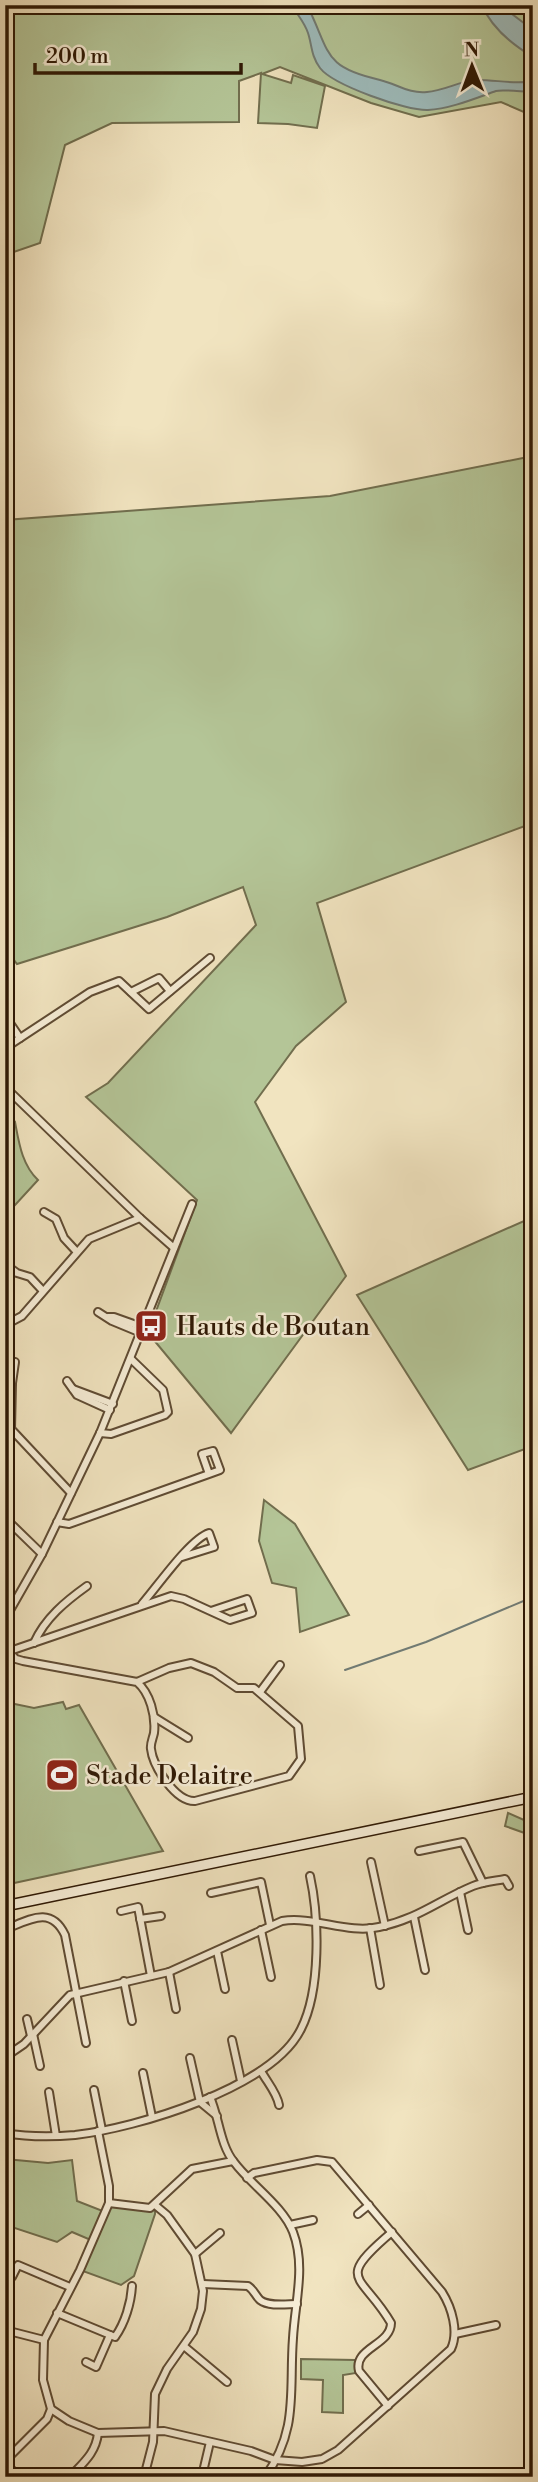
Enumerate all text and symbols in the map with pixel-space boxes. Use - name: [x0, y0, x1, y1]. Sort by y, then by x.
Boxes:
- scale bar: [35, 32, 242, 76]
- north arrow: [436, 32, 506, 102]
- text: N: [464, 38, 479, 62]
- text: 200 m: [46, 44, 109, 70]
- bus stop icon: Hauts de Boutan: [132, 1307, 170, 1345]
- place label: Hauts de Boutan: [176, 1311, 370, 1343]
- sports icon: Stade Delaitre: [43, 1756, 81, 1794]
- place label: Stade Delaitre: [86, 1760, 253, 1792]

